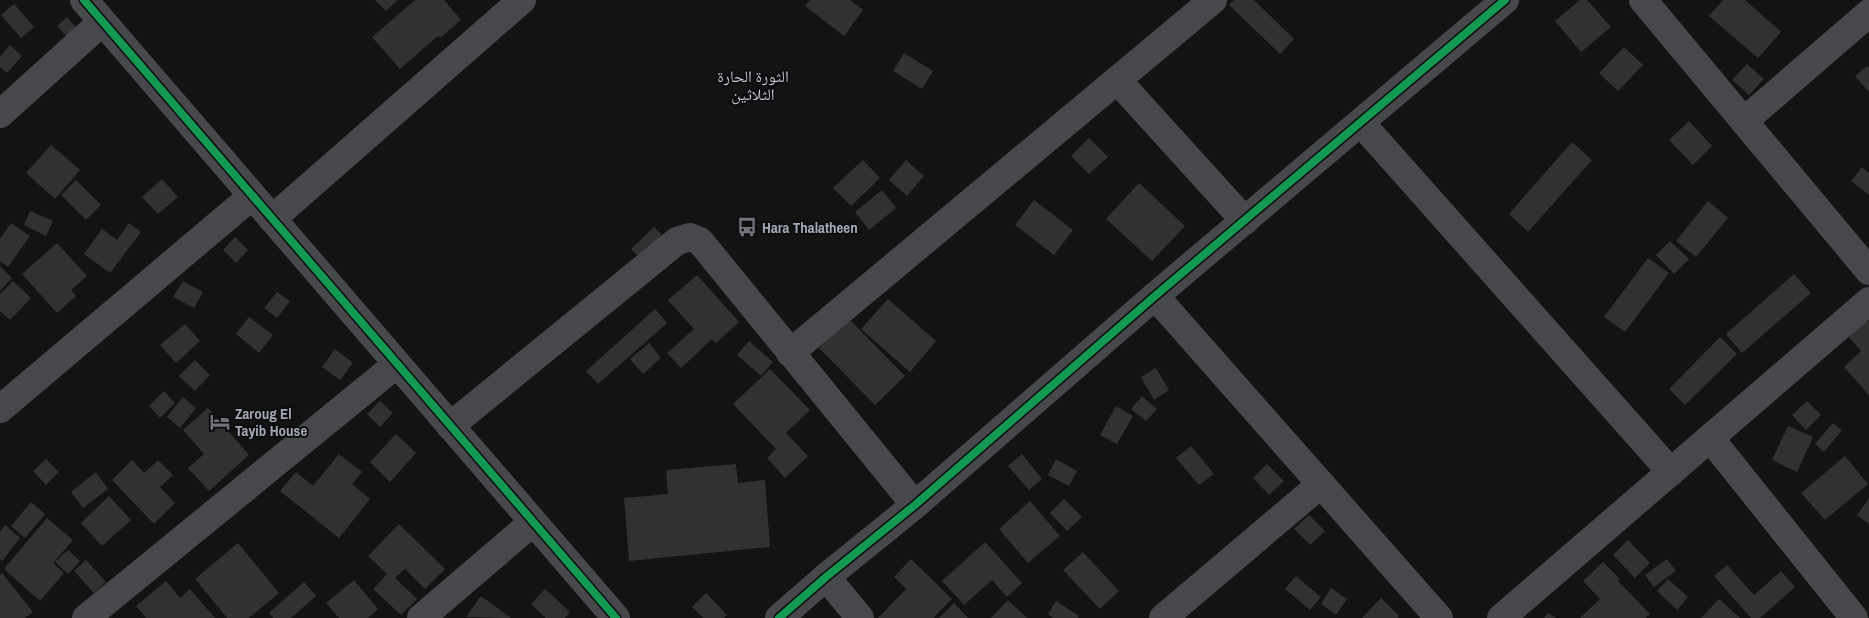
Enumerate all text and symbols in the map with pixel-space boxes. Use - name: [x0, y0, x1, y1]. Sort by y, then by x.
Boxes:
- district label: الثورة الحارة الثلاثين: [717, 65, 789, 105]
- bus stop icon: Hara Thalatheen: [736, 216, 758, 238]
- place label: Hara Thalatheen: [762, 217, 858, 238]
- place label: Zaroug El Tayib House: [235, 403, 307, 441]
- hotel icon: Zaroug El Tayib House: [209, 411, 231, 433]

